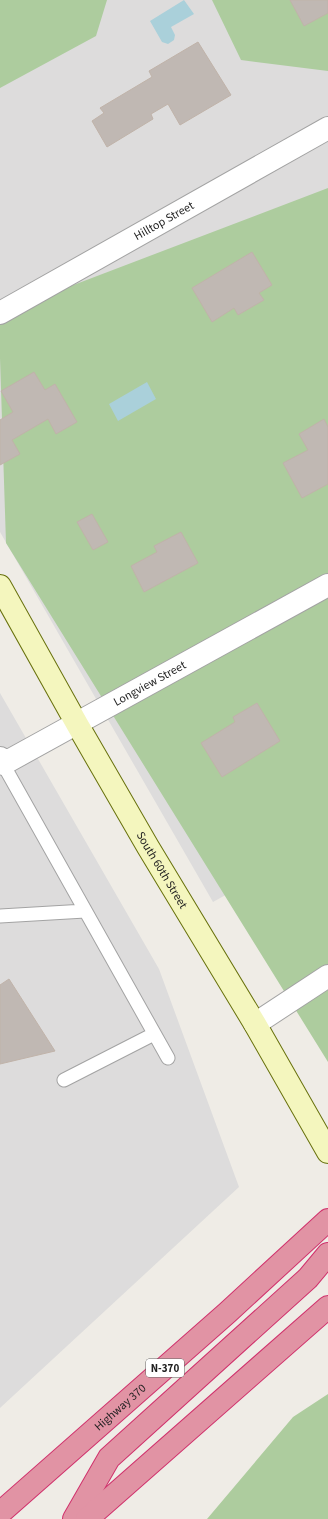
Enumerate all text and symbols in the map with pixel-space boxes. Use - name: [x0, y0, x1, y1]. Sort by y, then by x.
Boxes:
- street label: Hilltop Street: [131, 197, 197, 244]
- street label: Longview Street: [110, 656, 189, 710]
- street label: South 60th Street: [132, 828, 192, 912]
- road number: N-370: [146, 1359, 184, 1377]
- street label: Highway 370: [90, 1380, 150, 1435]

